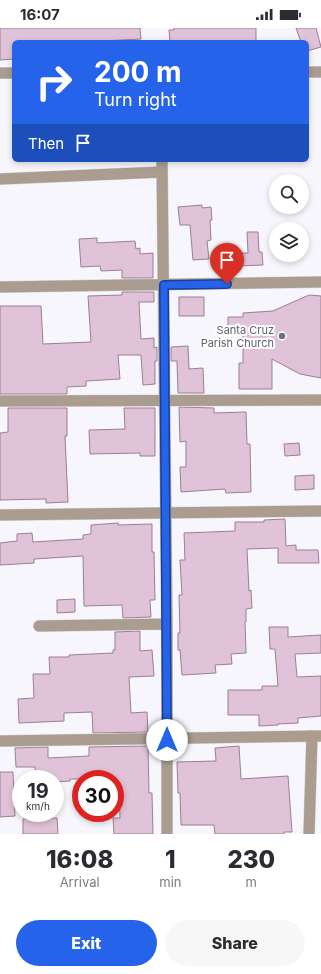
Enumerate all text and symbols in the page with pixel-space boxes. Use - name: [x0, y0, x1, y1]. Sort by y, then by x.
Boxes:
- text: 16:07: [20, 5, 60, 24]
- text: 200 m: [94, 55, 182, 89]
- icon: right: [28, 56, 80, 108]
- text: Turn right: [94, 89, 177, 110]
- icon: arrive: [72, 132, 94, 154]
- text: Then: [28, 134, 64, 153]
- map controls: [269, 174, 309, 262]
- button: search: [269, 174, 309, 214]
- button: layers: [269, 222, 309, 262]
- pin: [210, 243, 244, 284]
- icon: arrive: [216, 249, 238, 271]
- place label: Santa Cruz Parish Church: [201, 323, 274, 350]
- marker: Santa Cruz Parish Church: [277, 331, 287, 341]
- position arrow: [146, 719, 188, 761]
- speed limit sign: 30: [72, 770, 124, 822]
- text: 19: [27, 779, 49, 803]
- text: km/h: [26, 800, 50, 812]
- text: 16:08: [46, 845, 113, 874]
- text: 1: [165, 845, 176, 874]
- text: 230: [227, 845, 275, 874]
- text: Arrival: [60, 874, 100, 890]
- text: min: [159, 874, 182, 890]
- text: m: [246, 874, 257, 890]
- button: Exit: [16, 920, 157, 966]
- button: Share: [165, 920, 305, 966]

